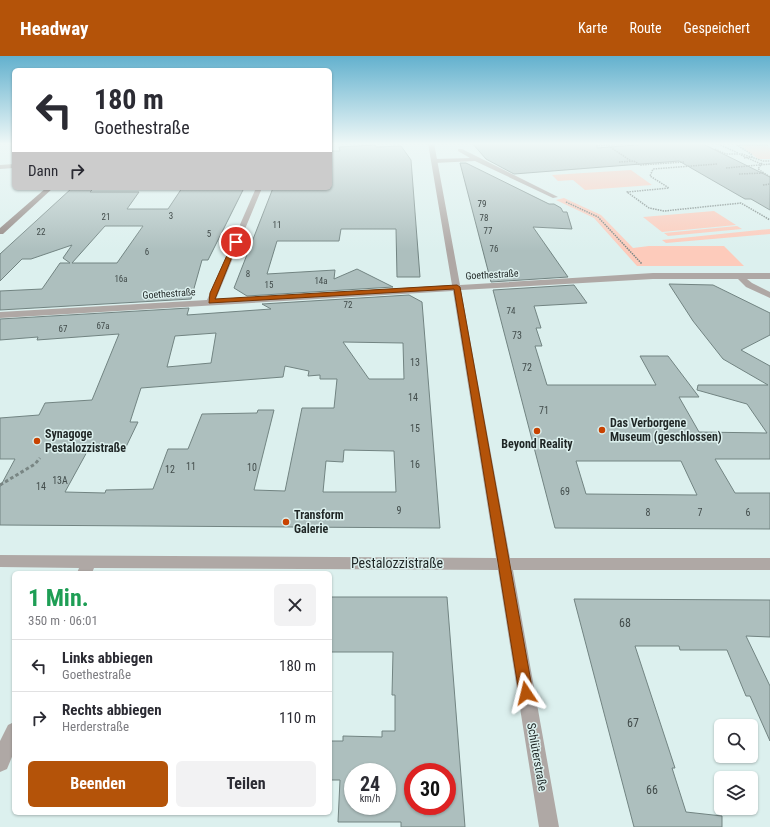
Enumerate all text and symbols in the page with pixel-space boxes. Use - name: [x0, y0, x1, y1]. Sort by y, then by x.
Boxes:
- text: Headway: [20, 17, 88, 40]
- text: Karte: [578, 20, 608, 36]
- text: Route: [630, 20, 662, 36]
- text: Gespeichert: [684, 20, 750, 36]
- text: 180 m: [94, 83, 164, 116]
- icon: left: [28, 84, 80, 136]
- text: Goethestraße: [94, 117, 190, 138]
- icon: right: [66, 160, 88, 182]
- text: Dann: [28, 162, 58, 180]
- house number: 79: [478, 199, 486, 209]
- house number: 3: [169, 211, 173, 221]
- house number: 21: [102, 212, 110, 222]
- house number: 78: [480, 213, 488, 223]
- house number: 11: [273, 220, 281, 230]
- pin: [219, 225, 253, 259]
- house number: 77: [484, 226, 493, 236]
- house number: 22: [37, 227, 46, 237]
- house number: 5: [207, 229, 212, 239]
- icon: arrive: [225, 231, 247, 253]
- house number: 76: [490, 244, 498, 254]
- house number: 6: [145, 247, 149, 257]
- street label: Goethestraße: [465, 268, 519, 281]
- house number: 8: [246, 269, 250, 279]
- house number: 16a: [114, 274, 128, 284]
- house number: 14a: [314, 276, 328, 286]
- house number: 15: [265, 280, 274, 290]
- street label: Goethestraße: [142, 286, 196, 301]
- house number: 72: [344, 300, 353, 310]
- house number: 74: [507, 306, 516, 316]
- house number: 67a: [96, 321, 110, 331]
- house number: 67: [59, 324, 68, 334]
- house number: 73: [512, 330, 522, 341]
- house number: 13: [410, 357, 420, 368]
- house number: 72: [522, 362, 532, 373]
- house number: 14: [408, 392, 418, 403]
- house number: 71: [539, 405, 549, 416]
- place label: Das Verborgene Museum (geschlossen): [610, 416, 722, 444]
- house number: 15: [410, 423, 420, 434]
- marker: Das Verborgene Museum (geschlossen): [597, 425, 607, 435]
- marker: Beyond Reality: [532, 426, 542, 436]
- place label: Synagoge Pestalozzistraße: [45, 427, 126, 455]
- marker: Synagoge Pestalozzistraße: [32, 436, 42, 446]
- place label: Beyond Reality: [501, 437, 573, 451]
- house number: 16: [410, 459, 420, 470]
- house number: 11: [186, 461, 196, 472]
- house number: 10: [247, 462, 257, 473]
- house number: 12: [165, 464, 175, 475]
- house number: 13A: [52, 475, 68, 486]
- house number: 14: [36, 481, 46, 492]
- house number: 69: [560, 486, 570, 497]
- house number: 9: [397, 505, 402, 516]
- house number: 8: [646, 507, 651, 518]
- house number: 7: [698, 507, 703, 518]
- house number: 6: [746, 507, 751, 518]
- place label: Transform Galerie: [294, 508, 344, 536]
- marker: Transform Galerie: [281, 517, 291, 527]
- street label: Pestalozzistraße: [351, 555, 444, 571]
- text: 1 Min.: [28, 584, 89, 612]
- button: close: [274, 584, 316, 626]
- text: 350 m · 06:01: [28, 613, 98, 628]
- house number: 68: [619, 616, 631, 630]
- text: Links abbiegen: [62, 649, 153, 667]
- icon: left: [28, 655, 50, 677]
- text: 180 m: [279, 657, 316, 675]
- text: Goethestraße: [62, 667, 131, 682]
- position arrow: [505, 672, 547, 714]
- text: Rechts abbiegen: [62, 701, 162, 719]
- icon: right: [28, 707, 50, 729]
- text: 110 m: [279, 709, 316, 727]
- house number: 67: [627, 716, 639, 730]
- text: Herderstraße: [62, 719, 129, 734]
- map controls: [714, 719, 758, 815]
- button: search: [714, 719, 758, 763]
- street label: Schlüterstraße: [524, 722, 550, 793]
- button: Beenden: [28, 761, 168, 807]
- button: Teilen: [176, 761, 316, 807]
- speed limit sign: 30: [404, 763, 456, 815]
- button: layers: [714, 771, 758, 815]
- text: 24: [360, 772, 380, 796]
- house number: 66: [646, 783, 658, 797]
- text: km/h: [360, 793, 380, 804]

